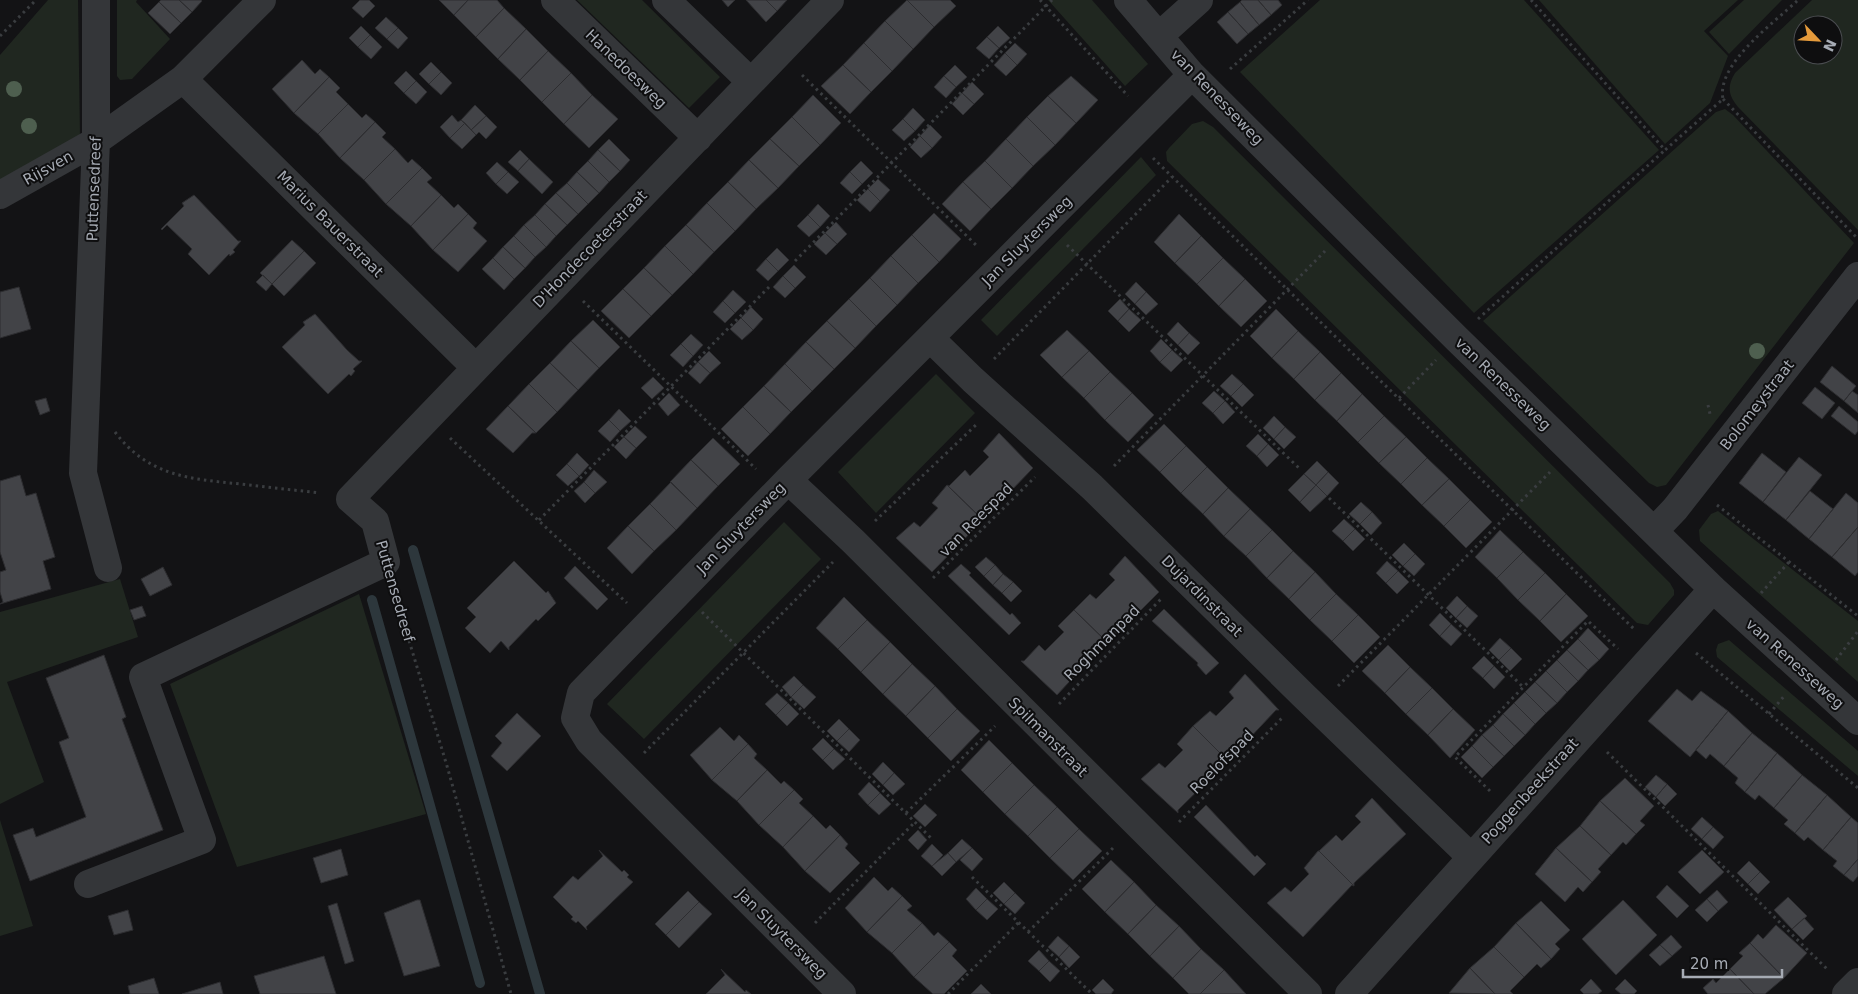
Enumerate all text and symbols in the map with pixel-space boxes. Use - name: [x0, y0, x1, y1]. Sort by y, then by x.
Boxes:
- north arrow: [1793, 15, 1843, 65]
- street label: Hanedoesweg: [582, 26, 670, 112]
- text: N: [1820, 37, 1840, 54]
- street label: van Renesseweg: [1167, 45, 1267, 149]
- street label: Puttensedreef: [83, 136, 105, 242]
- street label: Rijsven: [20, 147, 76, 189]
- street label: Marius Bauerstraat: [273, 167, 387, 281]
- street label: D'Hondecoeterstraat: [529, 186, 651, 312]
- street label: Jan Sluytersweg: [977, 192, 1076, 291]
- street label: van Renesseweg: [1451, 334, 1555, 434]
- street label: Bolomeystraat: [1716, 356, 1798, 454]
- street label: Jan Sluytersweg: [692, 479, 789, 578]
- street label: van Reespad: [935, 479, 1017, 561]
- street label: Puttensedreef: [372, 538, 418, 645]
- street label: Dujardinstraat: [1158, 552, 1247, 641]
- street label: Roghmanpad: [1060, 601, 1144, 685]
- street label: van Renesseweg: [1742, 615, 1848, 713]
- street label: Spilmanstraat: [1005, 694, 1092, 781]
- street label: Roelofspad: [1186, 726, 1258, 798]
- street label: Poggenbeekstraat: [1478, 734, 1582, 848]
- street label: Jan Sluytersweg: [732, 884, 831, 983]
- scale bar: [1683, 946, 1782, 978]
- text: 20 m: [1690, 955, 1728, 973]

